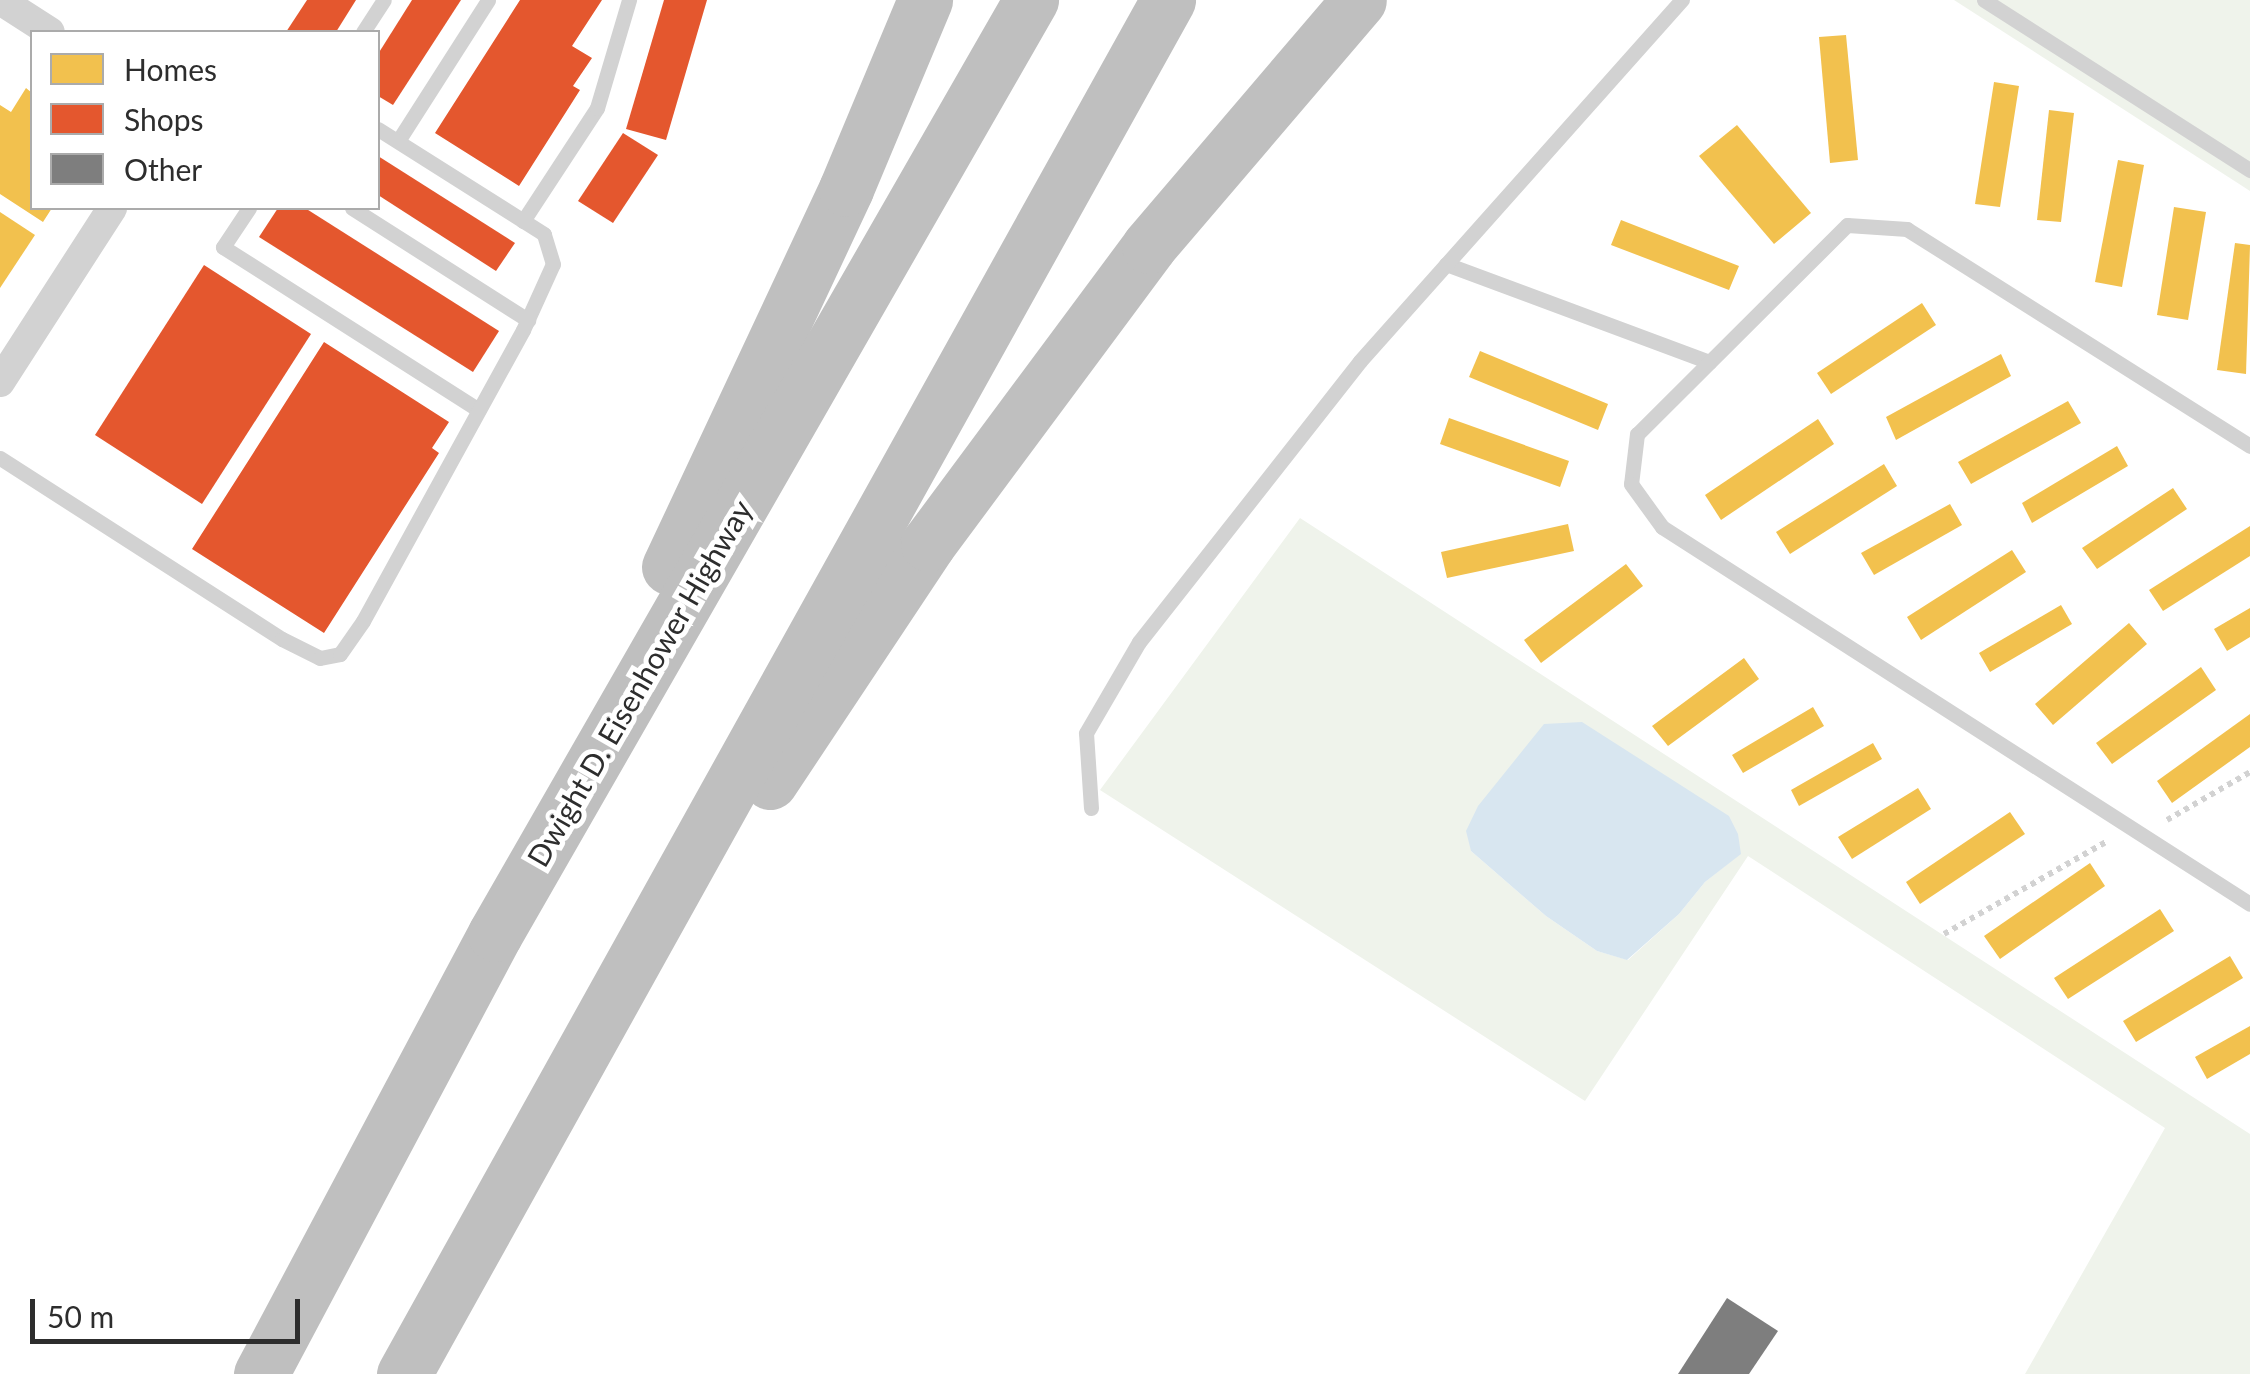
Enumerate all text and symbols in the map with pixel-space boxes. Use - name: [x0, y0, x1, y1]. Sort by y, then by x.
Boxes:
- legend: [30, 30, 380, 210]
- text: Homes: [124, 51, 217, 87]
- text: Shops: [124, 101, 204, 137]
- text: Other: [124, 151, 202, 187]
- street label: Dwight D. Eisenhower Highway: [519, 493, 759, 873]
- scale bar: [35, 1279, 305, 1341]
- text: 50 m: [47, 1298, 114, 1334]

